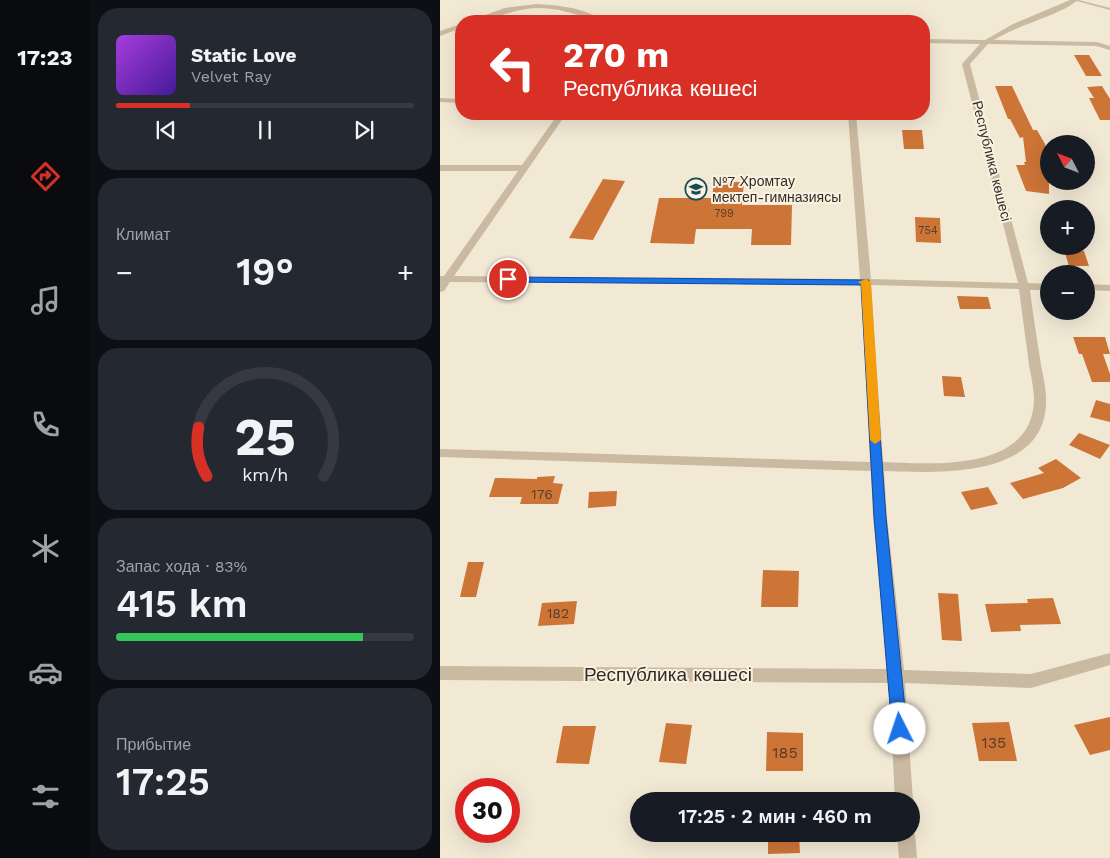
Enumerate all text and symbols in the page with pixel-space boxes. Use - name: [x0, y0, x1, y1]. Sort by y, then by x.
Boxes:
- text: 270 m: [563, 34, 669, 76]
- icon: left: [480, 35, 545, 100]
- text: Static Love: [191, 44, 296, 67]
- text: 17:23: [17, 45, 73, 70]
- text: Velvet Ray: [191, 67, 271, 86]
- text: Республика көшесі: [563, 76, 757, 101]
- street label: Республика көшесі: [969, 99, 1015, 223]
- icon: previous: [152, 116, 180, 144]
- icon: pause: [251, 116, 279, 144]
- icon: next: [350, 116, 378, 144]
- north arrow: [1040, 135, 1095, 190]
- map controls: [1040, 135, 1095, 320]
- icon: directions: [28, 159, 63, 194]
- place label: №7 Хромтау мектеп-гимназиясы: [712, 173, 841, 205]
- school or university icon: №7 Хромтау мектеп-гимназиясы: [684, 177, 708, 201]
- button: +: [1040, 200, 1095, 255]
- house number: 799: [714, 207, 734, 220]
- house number: 754: [918, 224, 938, 237]
- text: Климат: [116, 225, 170, 244]
- text: 19°: [236, 250, 294, 294]
- text: −: [116, 256, 133, 289]
- text: +: [397, 256, 414, 289]
- pin: [487, 258, 529, 300]
- icon: arrive: [494, 265, 522, 293]
- button: −: [1040, 265, 1095, 320]
- icon: music: [28, 283, 63, 318]
- icon: phone: [28, 407, 63, 442]
- text: 25: [234, 407, 296, 468]
- text: km/h: [242, 464, 288, 485]
- house number: 176: [531, 486, 553, 502]
- icon: climate: [28, 531, 63, 566]
- text: Запас хода · 83%: [116, 557, 247, 576]
- text: 415 km: [116, 582, 248, 626]
- house number: 182: [547, 605, 569, 621]
- icon: car: [28, 655, 63, 690]
- street label: Республика көшесі: [584, 663, 752, 686]
- position arrow: [873, 702, 925, 754]
- house number: 135: [982, 733, 1006, 752]
- text: Прибытие: [116, 735, 191, 754]
- house number: 185: [772, 743, 798, 762]
- text: 17:25: [116, 760, 210, 804]
- speed limit sign: 30: [455, 778, 520, 843]
- icon: filters: [28, 779, 63, 814]
- text: 17:25 · 2 мин · 460 m: [678, 805, 872, 828]

